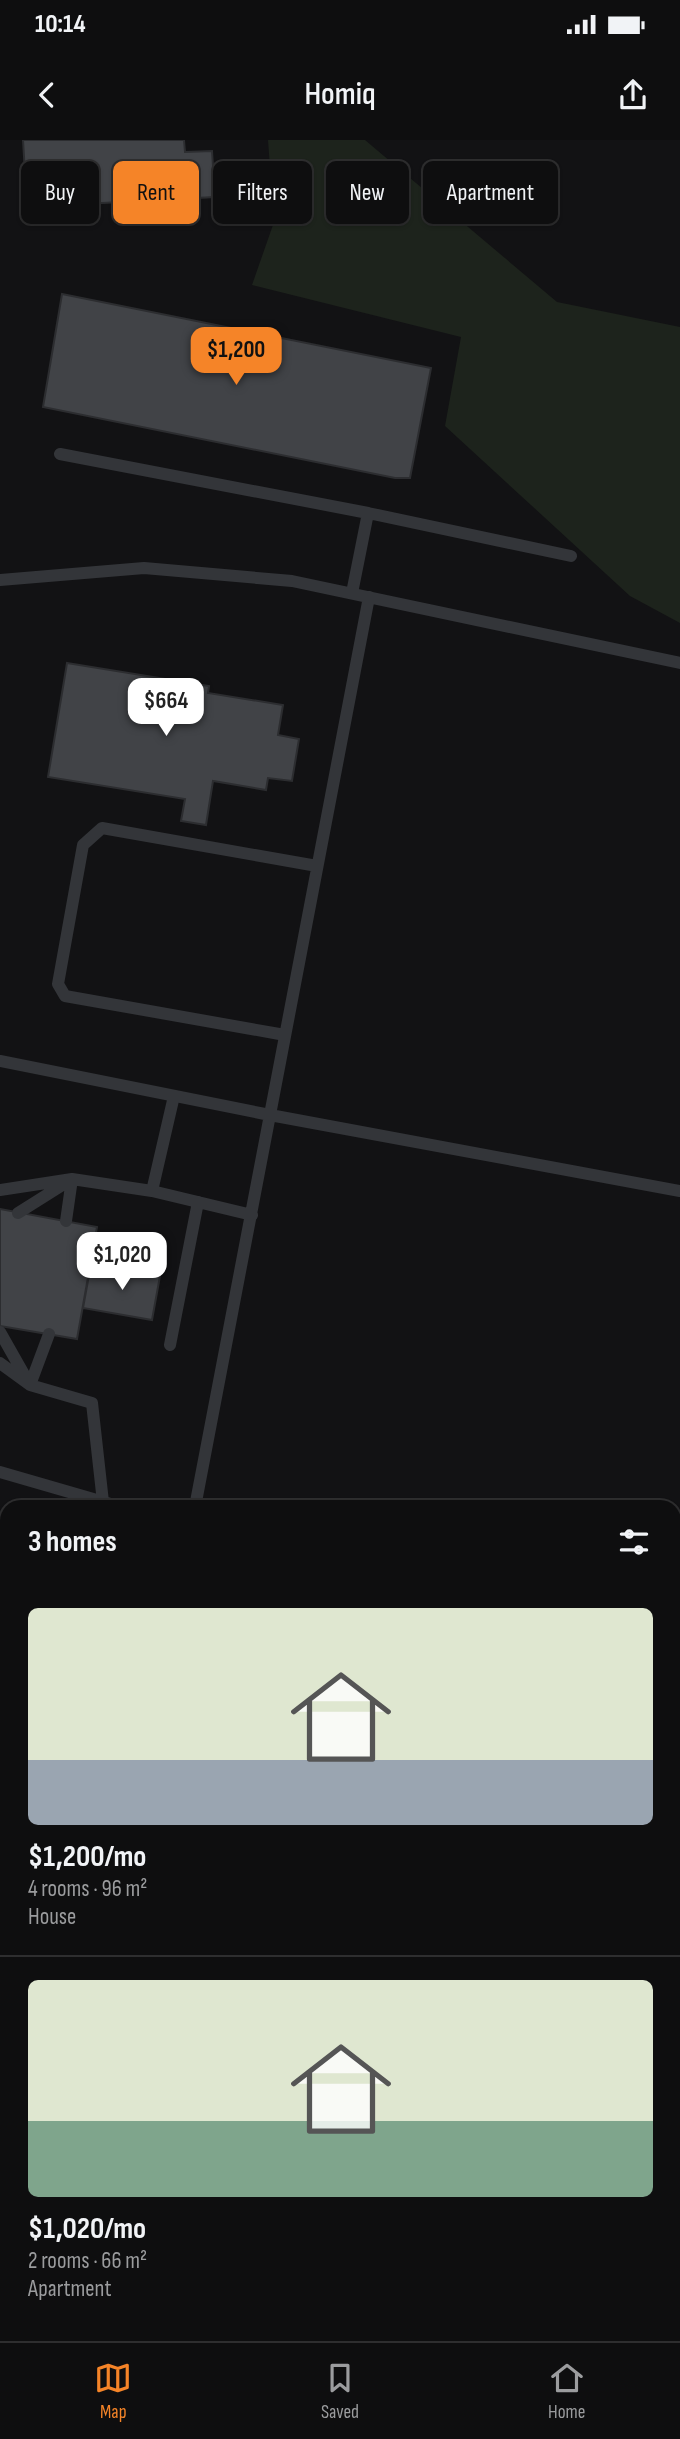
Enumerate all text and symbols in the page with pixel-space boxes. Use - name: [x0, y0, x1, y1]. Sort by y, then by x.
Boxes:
- text: 10:14: [35, 9, 86, 40]
- text: Homiq: [304, 75, 376, 114]
- icon: back: [28, 76, 66, 114]
- icon: share: [614, 76, 652, 114]
- chip: Buy: [21, 161, 99, 224]
- chip: Rent: [113, 161, 199, 224]
- chip: Filters: [213, 161, 312, 224]
- chip: New: [326, 161, 409, 224]
- chip: Apartment: [423, 161, 558, 224]
- pin: $1,200: [179, 328, 293, 387]
- text: $1,200: [207, 336, 265, 364]
- pin: $664: [125, 678, 207, 738]
- text: $664: [144, 687, 188, 715]
- pin: $1,020: [65, 1232, 179, 1292]
- text: $1,020: [93, 1241, 151, 1269]
- icon: filters: [615, 1523, 653, 1561]
- text: 3 homes: [28, 1524, 117, 1560]
- icon: home: [278, 1654, 404, 1780]
- text: $1,200/mo: [28, 1839, 146, 1875]
- text: 4 rooms · 96 m²: [28, 1875, 147, 1903]
- text: House: [28, 1903, 76, 1931]
- icon: home: [278, 2026, 404, 2152]
- text: $1,020/mo: [28, 2211, 146, 2247]
- text: 2 rooms · 66 m²: [28, 2247, 147, 2275]
- text: Apartment: [28, 2275, 112, 2303]
- tab: Map: [94, 2359, 132, 2424]
- tab: Saved: [321, 2359, 359, 2424]
- tab: Home: [548, 2359, 586, 2424]

